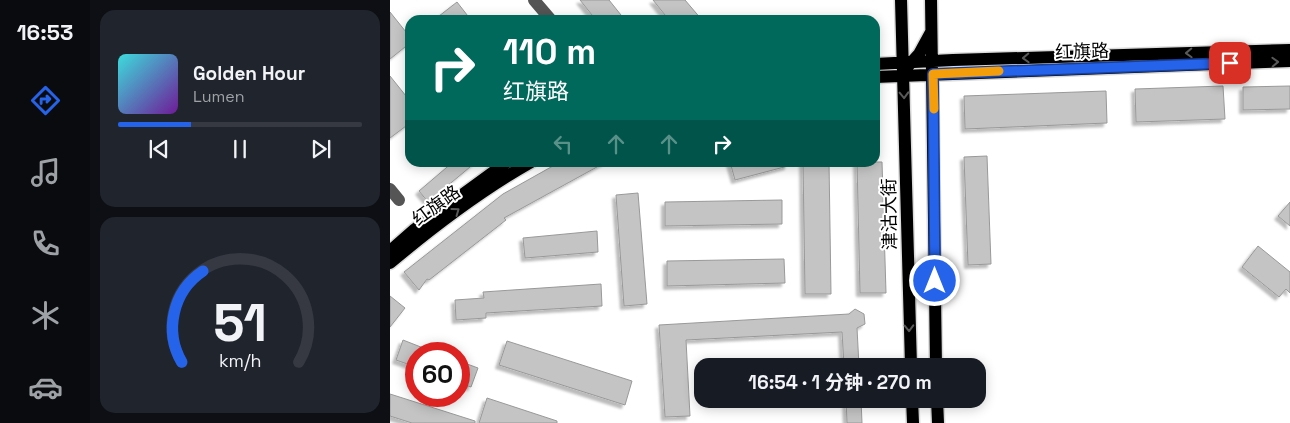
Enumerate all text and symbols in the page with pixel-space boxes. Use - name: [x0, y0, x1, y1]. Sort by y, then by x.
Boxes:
- text: 16:53: [17, 18, 73, 46]
- text: 110 m: [503, 30, 596, 74]
- icon: right: [420, 35, 485, 100]
- street label: 红旗路: [1055, 39, 1109, 63]
- pin: [1209, 42, 1251, 84]
- one-way arrow: [1185, 48, 1192, 58]
- icon: arrive: [1216, 49, 1244, 77]
- one-way arrow: [1022, 52, 1030, 63]
- one-way arrow: [1271, 56, 1279, 67]
- text: Golden Hour: [193, 61, 305, 86]
- text: 红旗路: [503, 77, 569, 105]
- icon: directions: [28, 83, 63, 118]
- text: Lumen: [193, 86, 245, 107]
- one-way arrow: [898, 91, 909, 99]
- icon: left: [549, 130, 577, 158]
- icon: ahead: [602, 130, 630, 158]
- icon: ahead: [655, 130, 683, 158]
- icon: right: [708, 130, 736, 158]
- icon: previous: [145, 135, 173, 163]
- icon: pause: [226, 135, 254, 163]
- icon: next: [307, 135, 335, 163]
- icon: music: [28, 155, 63, 190]
- street label: 津沽大街: [877, 178, 901, 250]
- street label: 红旗路: [407, 180, 465, 230]
- one-way arrow: [450, 209, 459, 217]
- icon: phone: [28, 226, 63, 261]
- position arrow: [908, 254, 960, 306]
- text: 51: [213, 290, 267, 356]
- icon: climate: [28, 298, 63, 333]
- one-way arrow: [904, 324, 914, 332]
- speed limit sign: 60: [405, 342, 470, 407]
- text: km/h: [219, 349, 261, 372]
- icon: car: [28, 370, 63, 405]
- text: 16:54 · 1 分钟 · 270 m: [748, 370, 932, 395]

